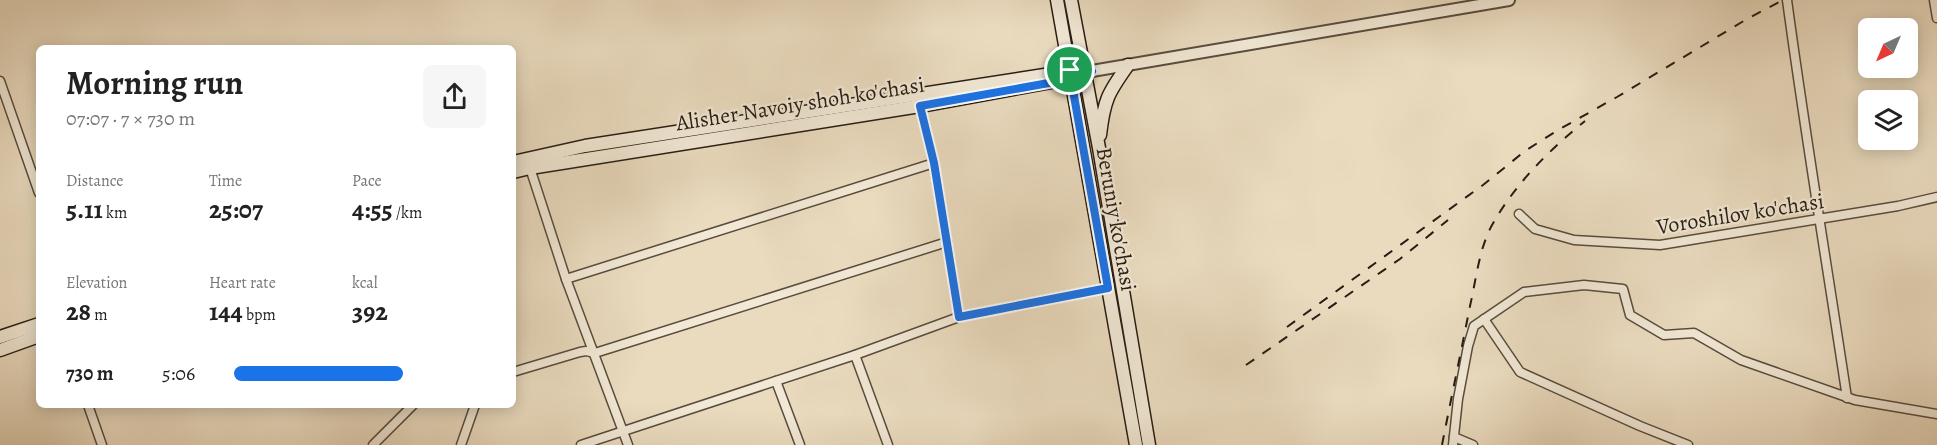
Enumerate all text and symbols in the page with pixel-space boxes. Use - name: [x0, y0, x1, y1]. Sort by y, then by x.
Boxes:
- north arrow: [1858, 18, 1918, 78]
- map controls: [1858, 18, 1918, 150]
- pin: [1044, 44, 1095, 95]
- icon: arrive: [1053, 53, 1086, 86]
- text: Morning run: [66, 60, 243, 105]
- button: share: [423, 65, 486, 128]
- street label: Alisher Navoiy shoh ko'chasi: [673, 70, 927, 139]
- button: layers: [1858, 90, 1918, 150]
- text: 07:07 · 7 × 730 m: [66, 105, 195, 132]
- street label: Beruniy ko'chasi: [1089, 145, 1143, 294]
- text: Distance: [66, 170, 123, 192]
- text: Time: [209, 170, 242, 192]
- text: Pace: [352, 170, 382, 192]
- street label: Voroshilov ko'chasi: [1653, 186, 1826, 242]
- text: 5.11: [66, 192, 103, 227]
- text: 25:07: [209, 192, 263, 227]
- text: 4:55: [352, 192, 393, 227]
- text: km: [103, 202, 127, 224]
- text: /km: [393, 202, 422, 224]
- text: Elevation: [66, 272, 127, 294]
- text: Heart rate: [209, 272, 276, 294]
- text: kcal: [352, 272, 378, 294]
- text: 28: [66, 294, 91, 329]
- text: 144: [209, 294, 243, 329]
- text: 392: [352, 294, 388, 329]
- text: m: [91, 304, 108, 326]
- text: bpm: [243, 304, 276, 326]
- text: 730 m: [66, 360, 113, 387]
- text: 5:06: [162, 360, 195, 387]

